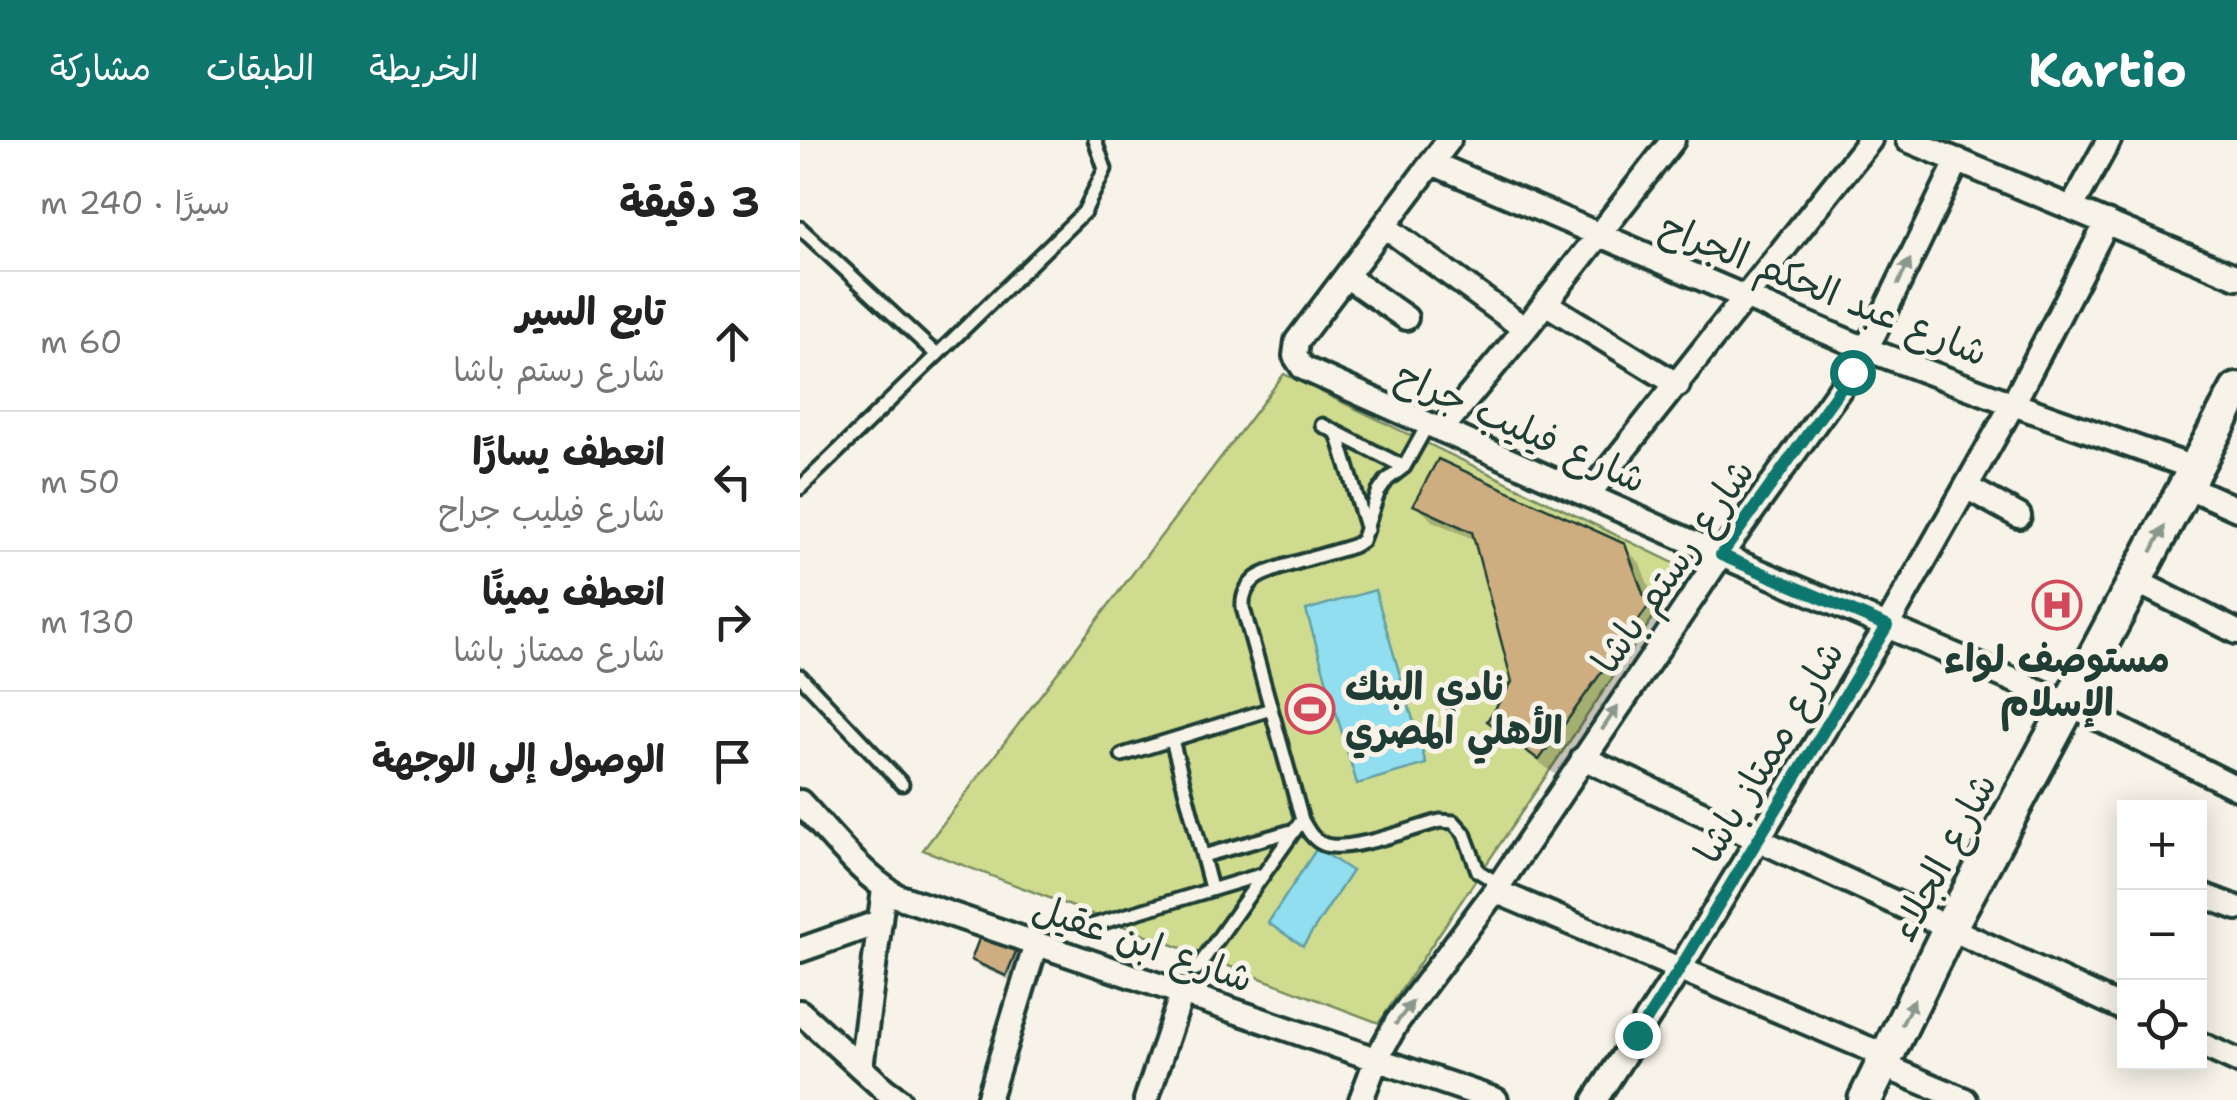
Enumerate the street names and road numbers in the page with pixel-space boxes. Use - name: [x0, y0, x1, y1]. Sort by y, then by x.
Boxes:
- street label: شارع عبد الحكم الجراح: [1651, 199, 1996, 381]
- street label: شارع فيليب جراح: [1387, 348, 1655, 506]
- street label: شارع رستم باشا: [1580, 448, 1769, 686]
- street label: شارع ممتاز باشا: [1682, 631, 1857, 874]
- street label: شارع الجلاء: [1877, 764, 2010, 951]
- street label: شارع ابن عقيل: [1026, 881, 1260, 1006]

